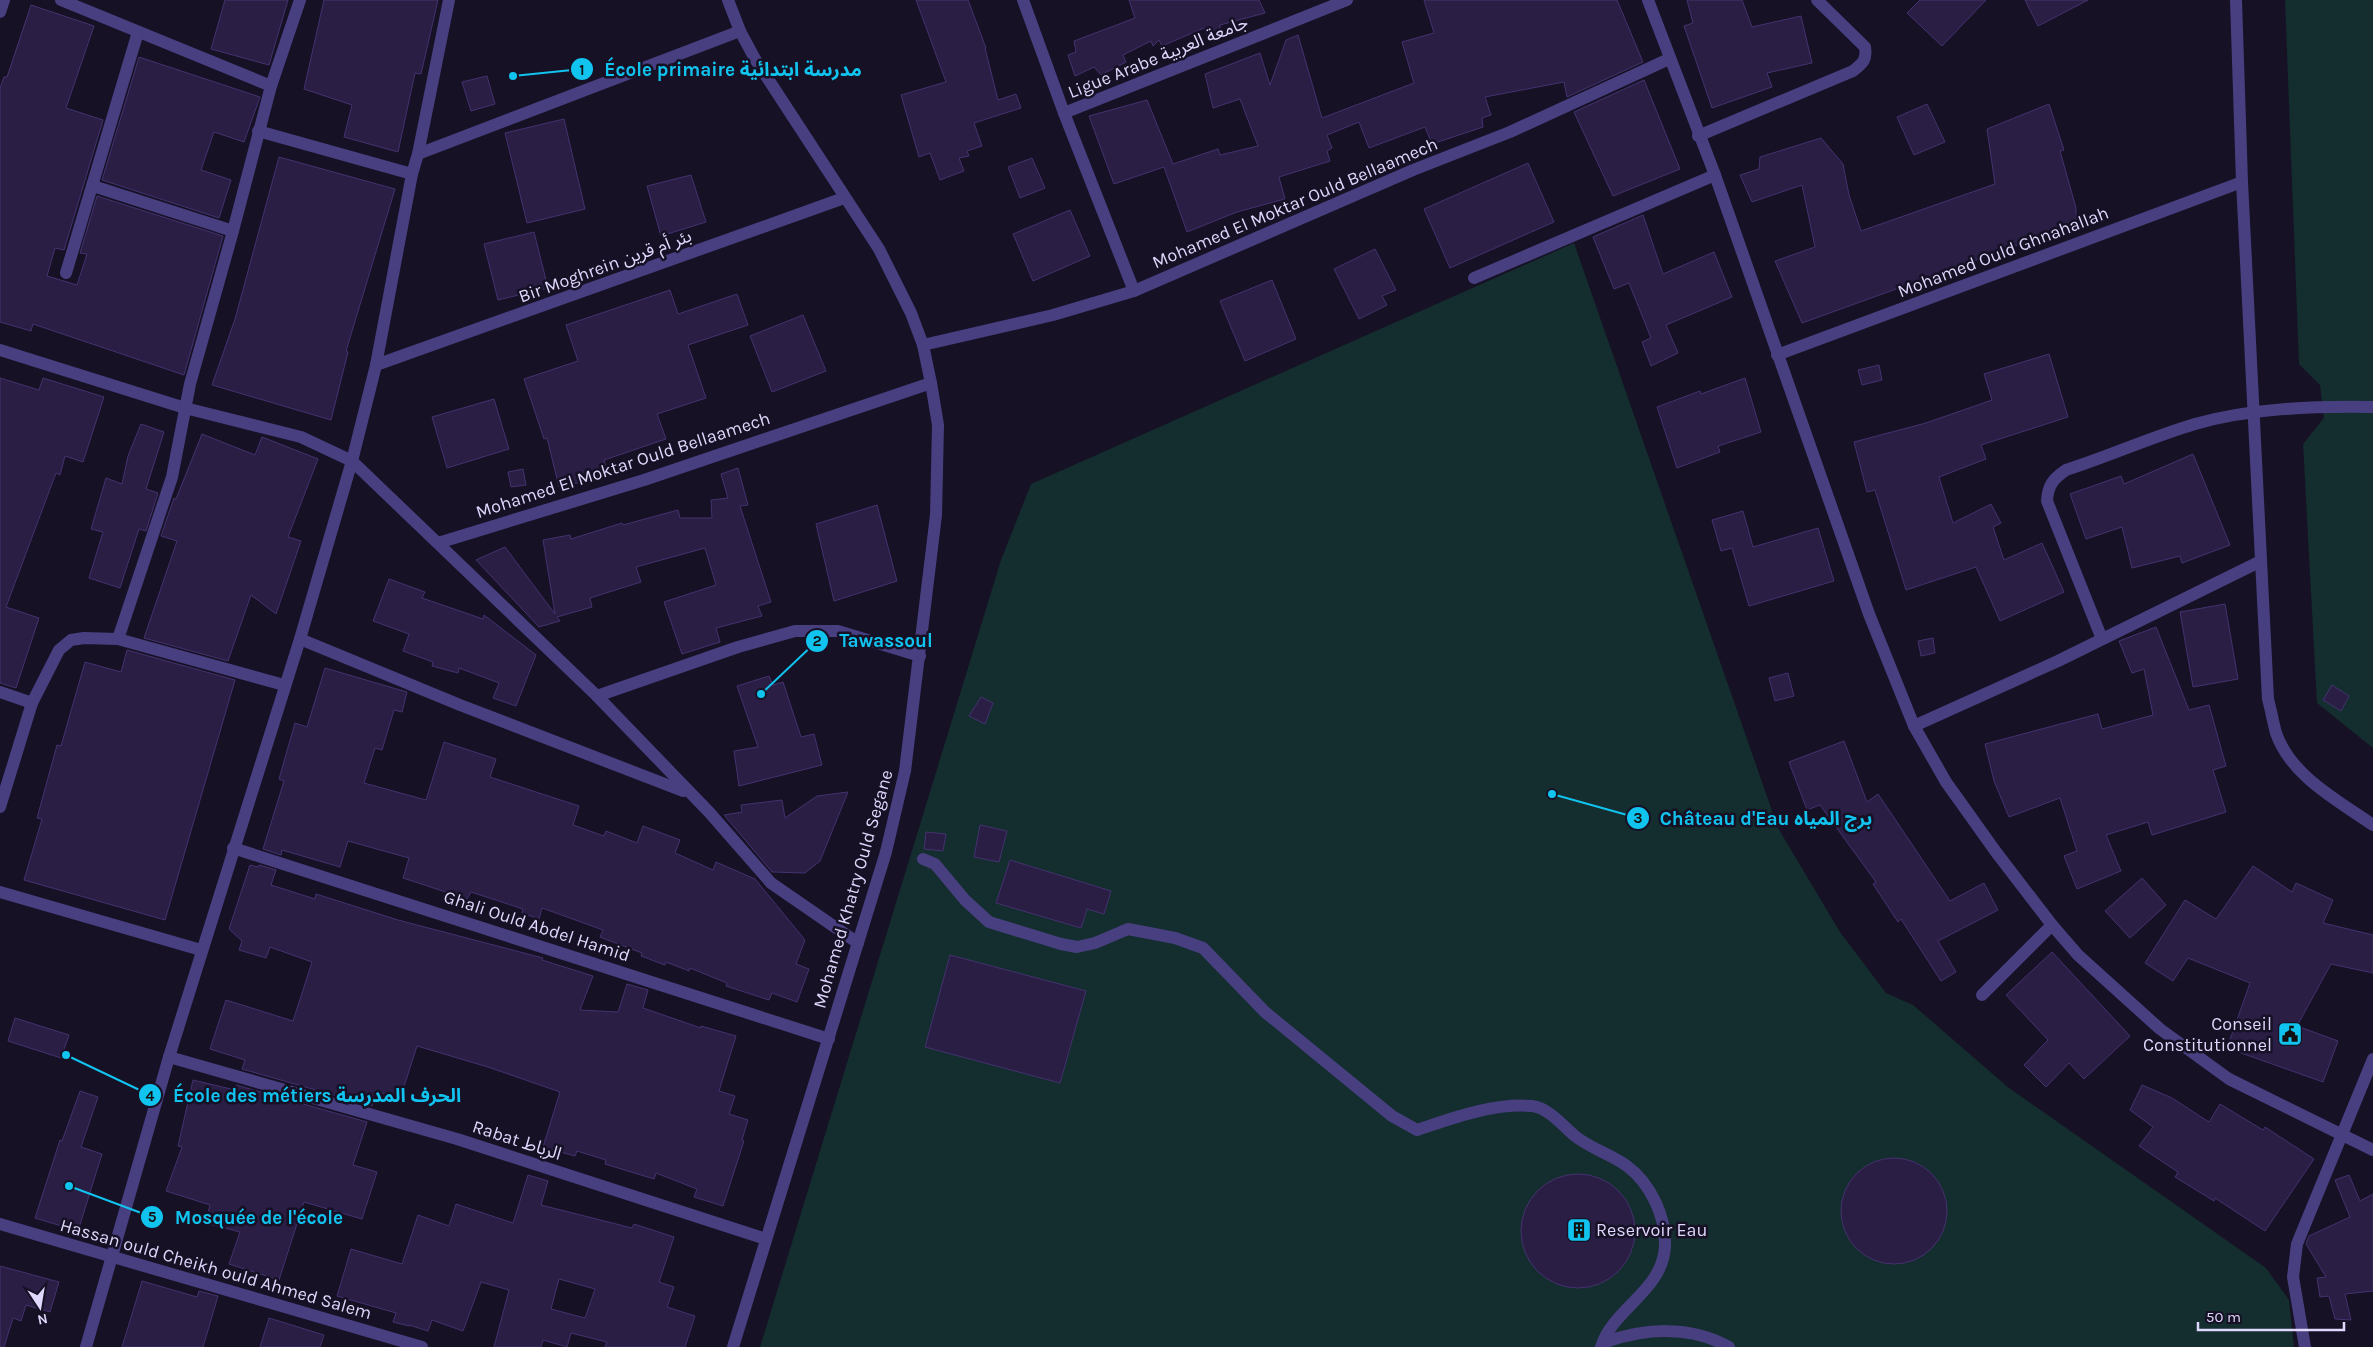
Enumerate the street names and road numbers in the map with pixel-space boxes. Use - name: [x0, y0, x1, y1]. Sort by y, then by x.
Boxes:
- street label: Ligue Arabe جامعة العربية: [1065, 11, 1251, 103]
- street label: Mohamed El Moktar Ould Bellaamech: [1149, 133, 1441, 273]
- street label: Mohamed Ould Ghnahallah: [1894, 202, 2112, 302]
- street label: Bir Moghrein بئر أم قرين: [515, 224, 696, 310]
- street label: Mohamed El Moktar Ould Bellaamech: [473, 407, 773, 523]
- street label: Mohamed Khatry Ould Segane: [808, 767, 898, 1011]
- street label: Ghali Ould Abdel Hamid: [441, 885, 633, 967]
- street label: Rabat الرباط: [470, 1115, 564, 1165]
- street label: Hassan ould Cheikh ould Ahmed Salem: [58, 1214, 374, 1324]

